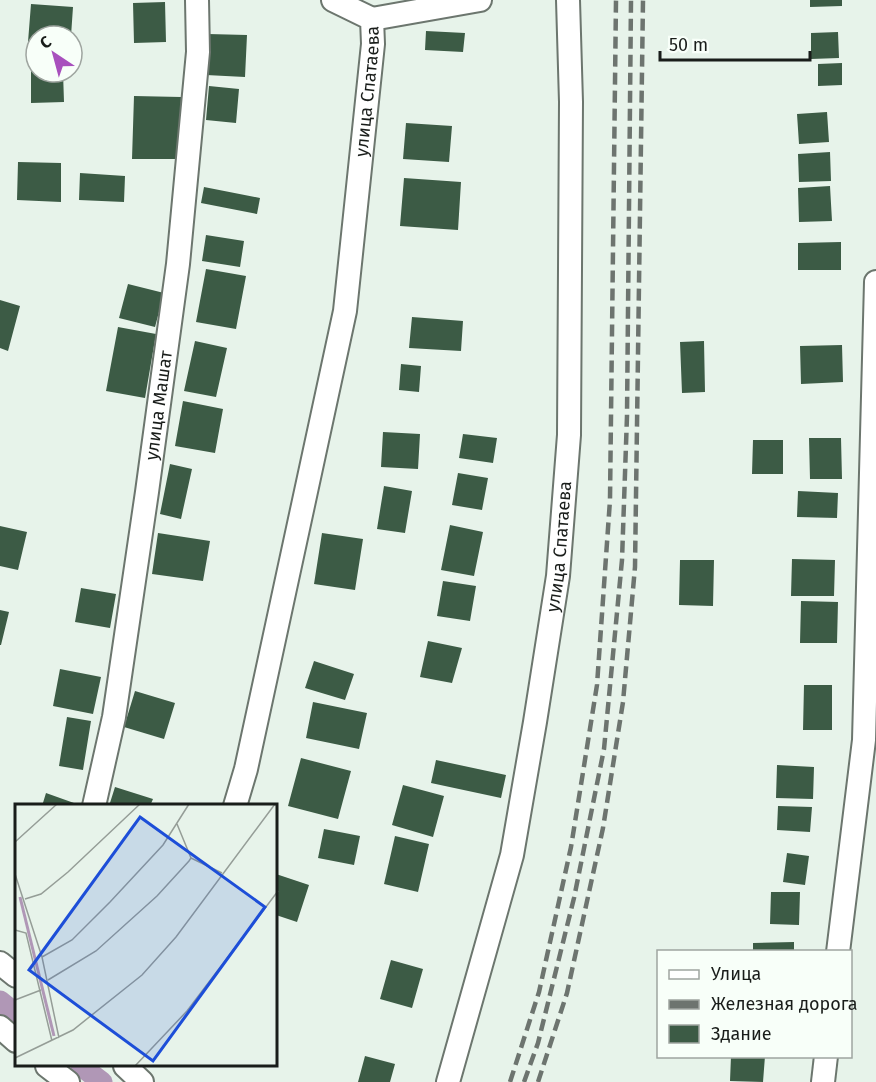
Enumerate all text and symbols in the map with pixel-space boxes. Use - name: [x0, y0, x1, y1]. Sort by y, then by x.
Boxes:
- north arrow: [24, 24, 84, 84]
- scale bar: [660, 24, 810, 62]
- street label: улица Спатаева: [350, 25, 384, 158]
- text: С: [36, 31, 55, 53]
- text: 50 m: [669, 34, 708, 56]
- street label: улица Машат: [140, 348, 177, 462]
- street label: улица Спатаева: [541, 480, 576, 614]
- inset map: [15, 804, 278, 1067]
- legend: [657, 950, 852, 1058]
- text: Улица: [711, 963, 761, 985]
- text: Железная дорога: [711, 993, 858, 1015]
- text: Здание: [711, 1023, 772, 1045]

